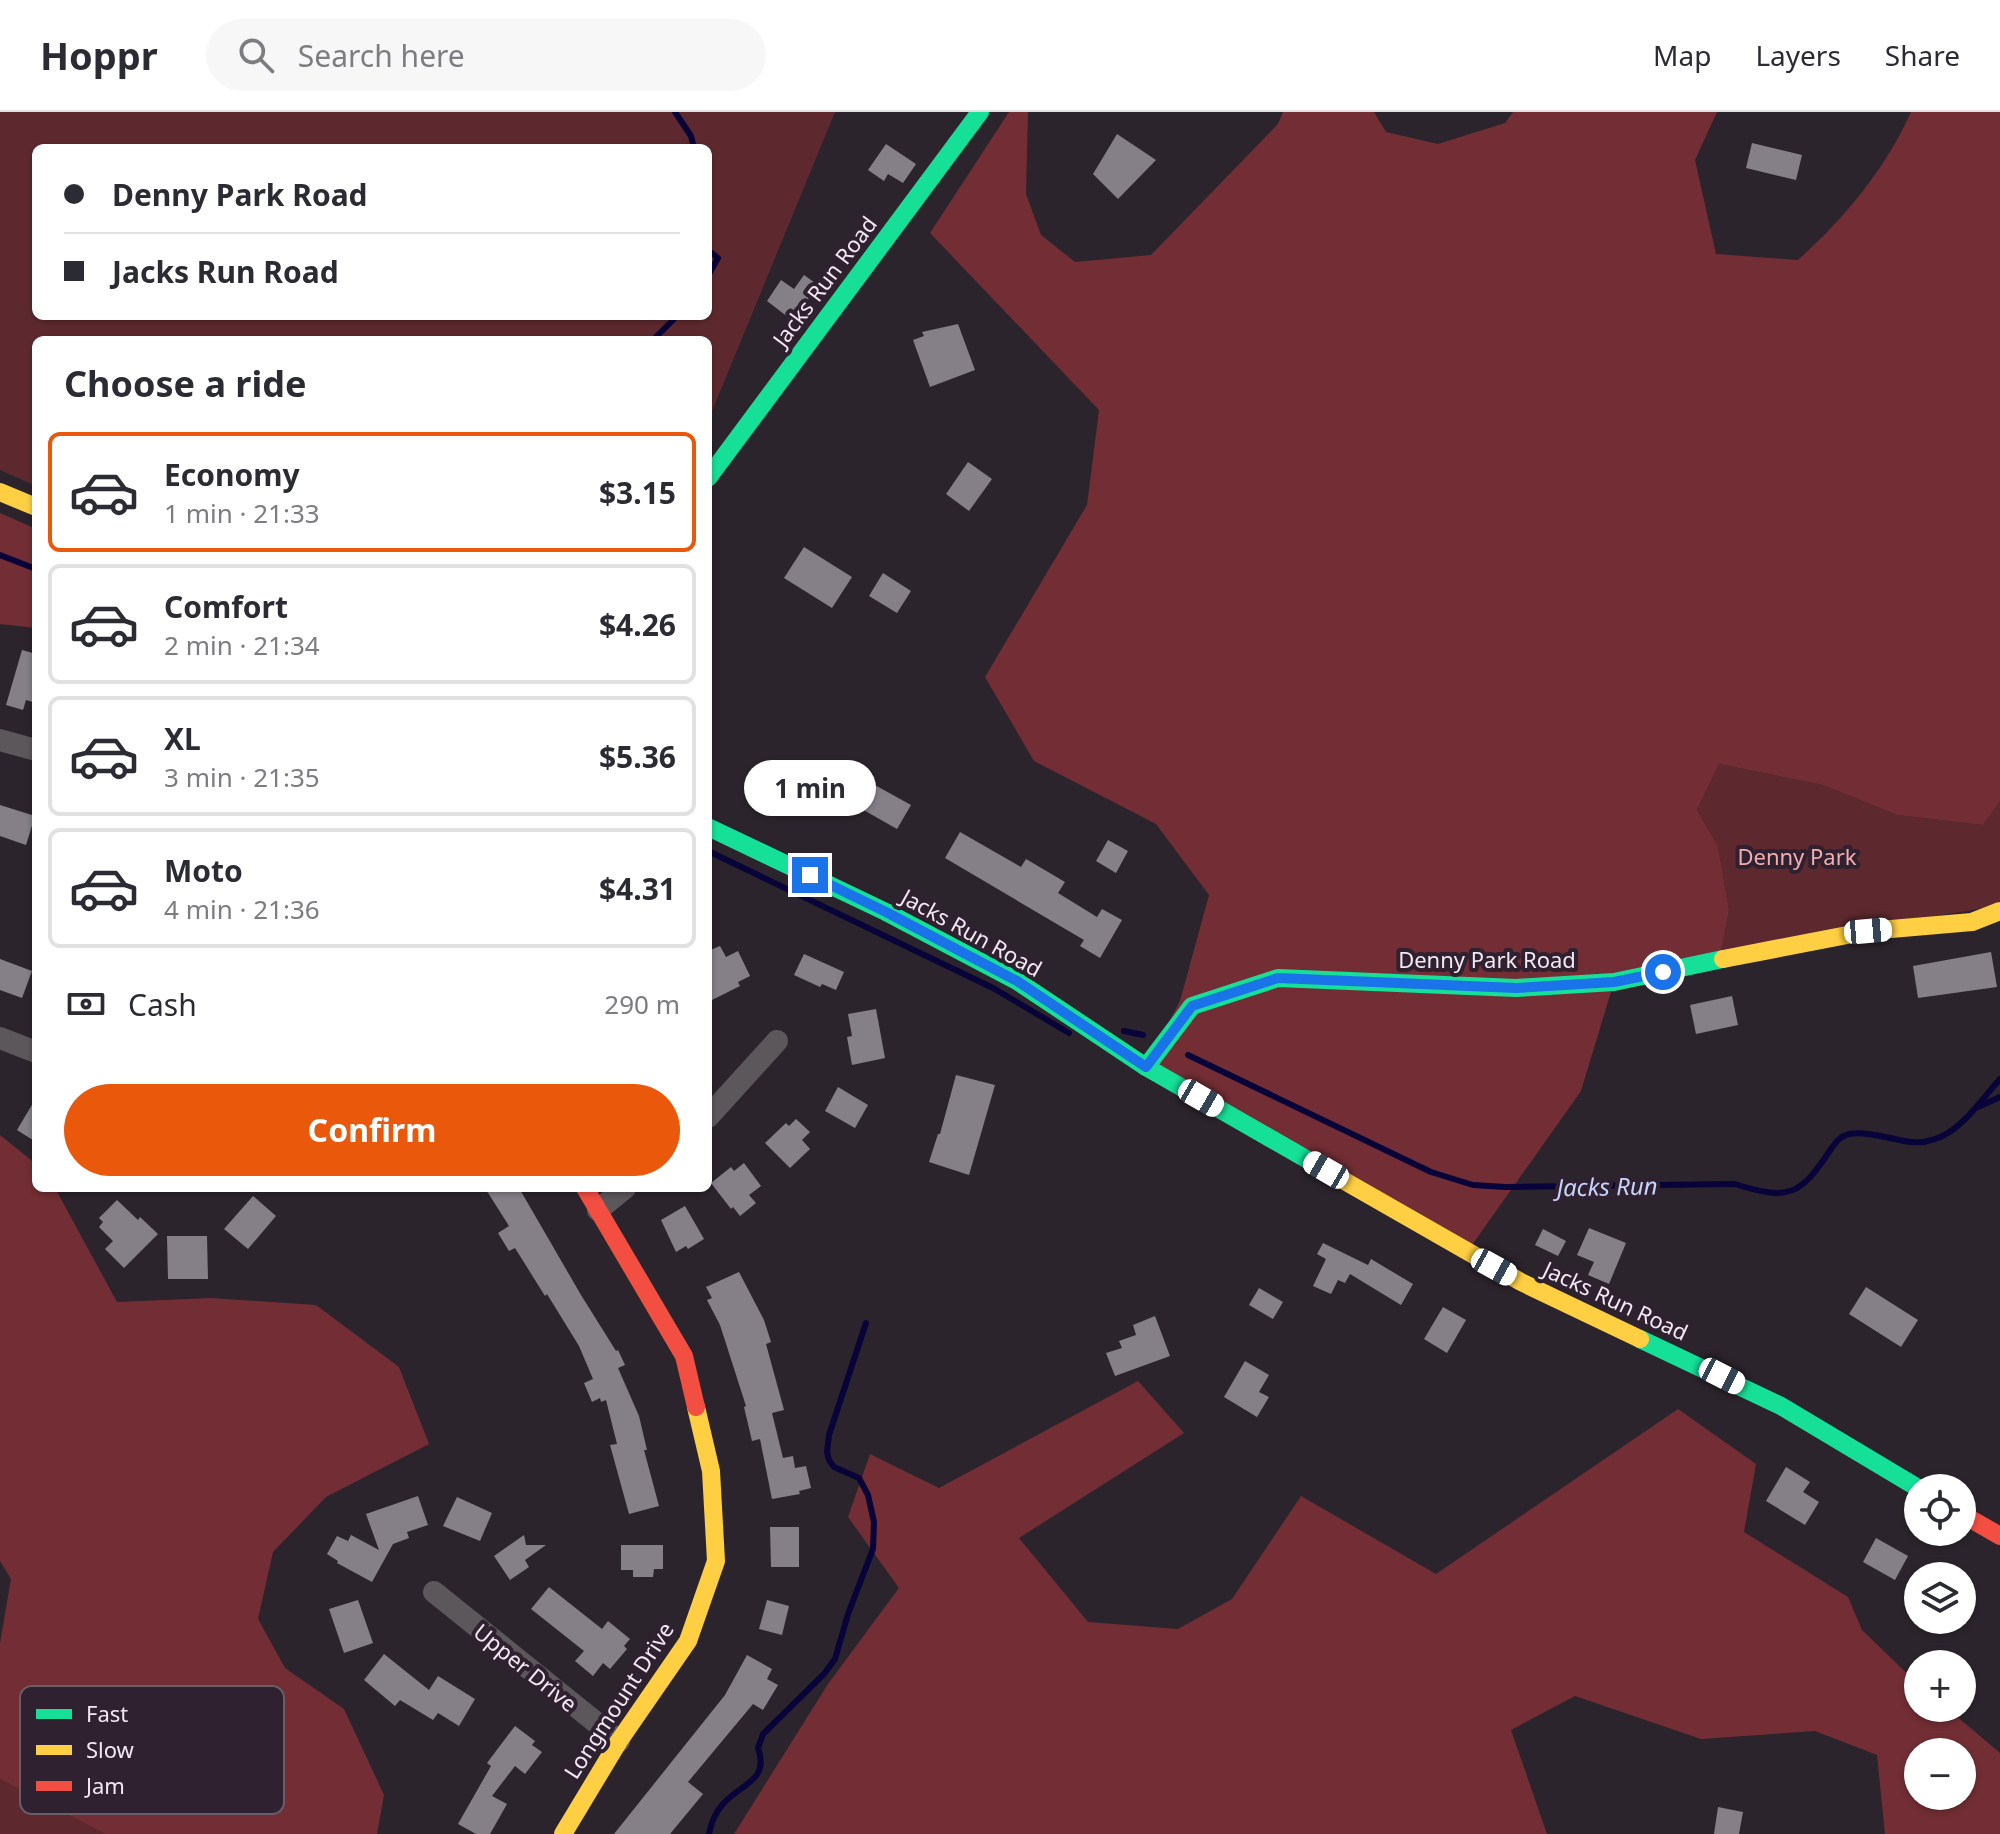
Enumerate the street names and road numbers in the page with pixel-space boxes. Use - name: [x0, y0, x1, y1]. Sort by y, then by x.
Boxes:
- street label: Jacks Run Road: [764, 210, 883, 354]
- street label: Jacks Run Road: [895, 880, 1048, 983]
- street label: Denny Park Road: [1398, 944, 1576, 974]
- street label: Jacks Run Road: [1537, 1253, 1693, 1347]
- street label: Upper Drive: [468, 1616, 584, 1718]
- street label: Longmount Drive: [556, 1616, 680, 1784]

